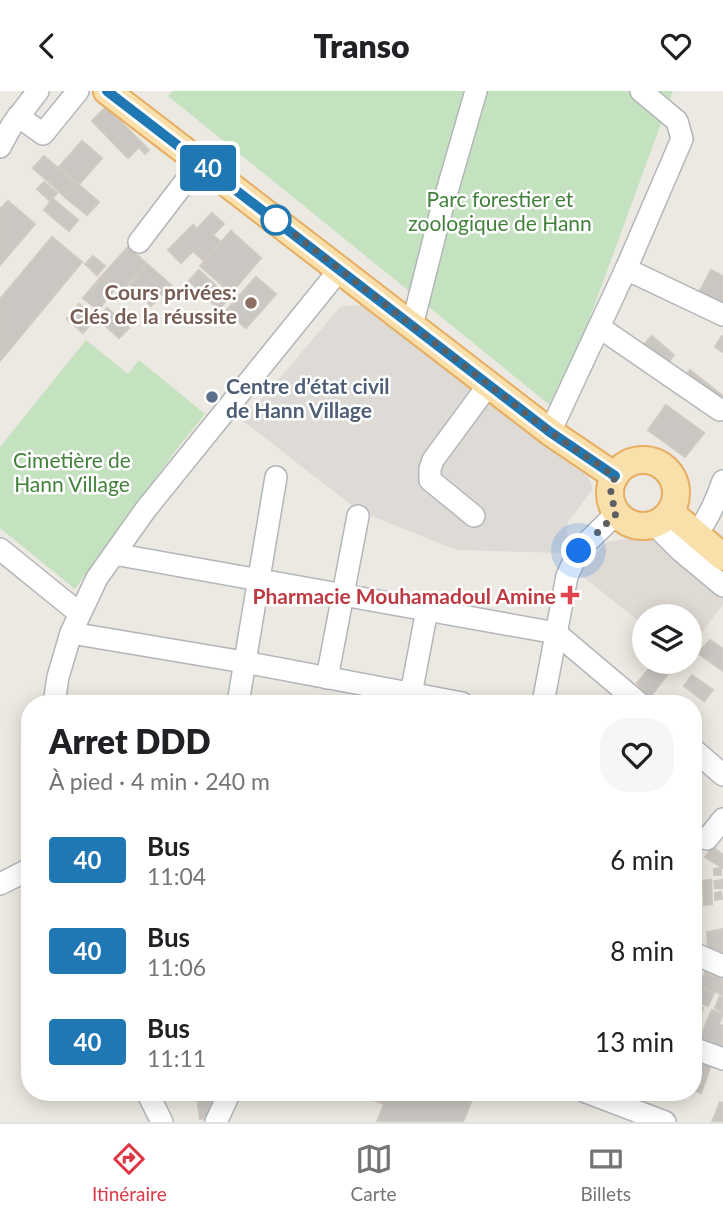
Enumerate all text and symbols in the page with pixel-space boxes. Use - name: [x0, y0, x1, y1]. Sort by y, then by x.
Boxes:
- text: Transo: [313, 26, 410, 65]
- icon: back: [28, 27, 66, 65]
- icon: heart: [657, 27, 695, 65]
- line badge: 40: [176, 145, 240, 191]
- text: 40: [194, 153, 222, 182]
- park label: Parc forestier et zoologique de Hann: [408, 186, 592, 235]
- unlabelled marker: [261, 205, 291, 235]
- place label: Cours privées: Clés de la réussite: [70, 279, 237, 328]
- marker: Cours privées: Clés de la réussite: [243, 295, 259, 311]
- place label: Centre d’état civil de Hann Village: [226, 373, 390, 422]
- marker: Centre d’état civil de Hann Village: [204, 389, 220, 405]
- park label: Cimetière de Hann Village: [13, 447, 131, 496]
- your location: [561, 533, 596, 568]
- place label: Pharmacie Mouhamadoul Amine: [253, 583, 556, 608]
- marker: Pharmacie Mouhamadoul Amine: [562, 587, 578, 603]
- map controls: [632, 604, 702, 674]
- button: layers: [632, 604, 702, 674]
- button: heart: [600, 718, 674, 792]
- text: Arret DDD: [49, 721, 211, 761]
- text: À pied · 4 min · 240 m: [49, 767, 270, 795]
- text: Bus: [147, 830, 190, 862]
- text: 6 min: [610, 844, 674, 876]
- text: 40: [74, 845, 101, 874]
- text: 11:04: [147, 862, 206, 890]
- text: Bus: [147, 921, 190, 953]
- text: 8 min: [610, 935, 674, 967]
- text: 40: [74, 936, 101, 965]
- text: 11:06: [147, 953, 206, 981]
- text: Bus: [147, 1012, 190, 1044]
- text: 13 min: [595, 1026, 674, 1058]
- text: 40: [74, 1027, 101, 1056]
- text: 11:11: [147, 1044, 206, 1072]
- tab: Itinéraire: [92, 1140, 167, 1205]
- tab: Carte: [351, 1140, 396, 1205]
- tab: Billets: [580, 1140, 631, 1205]

